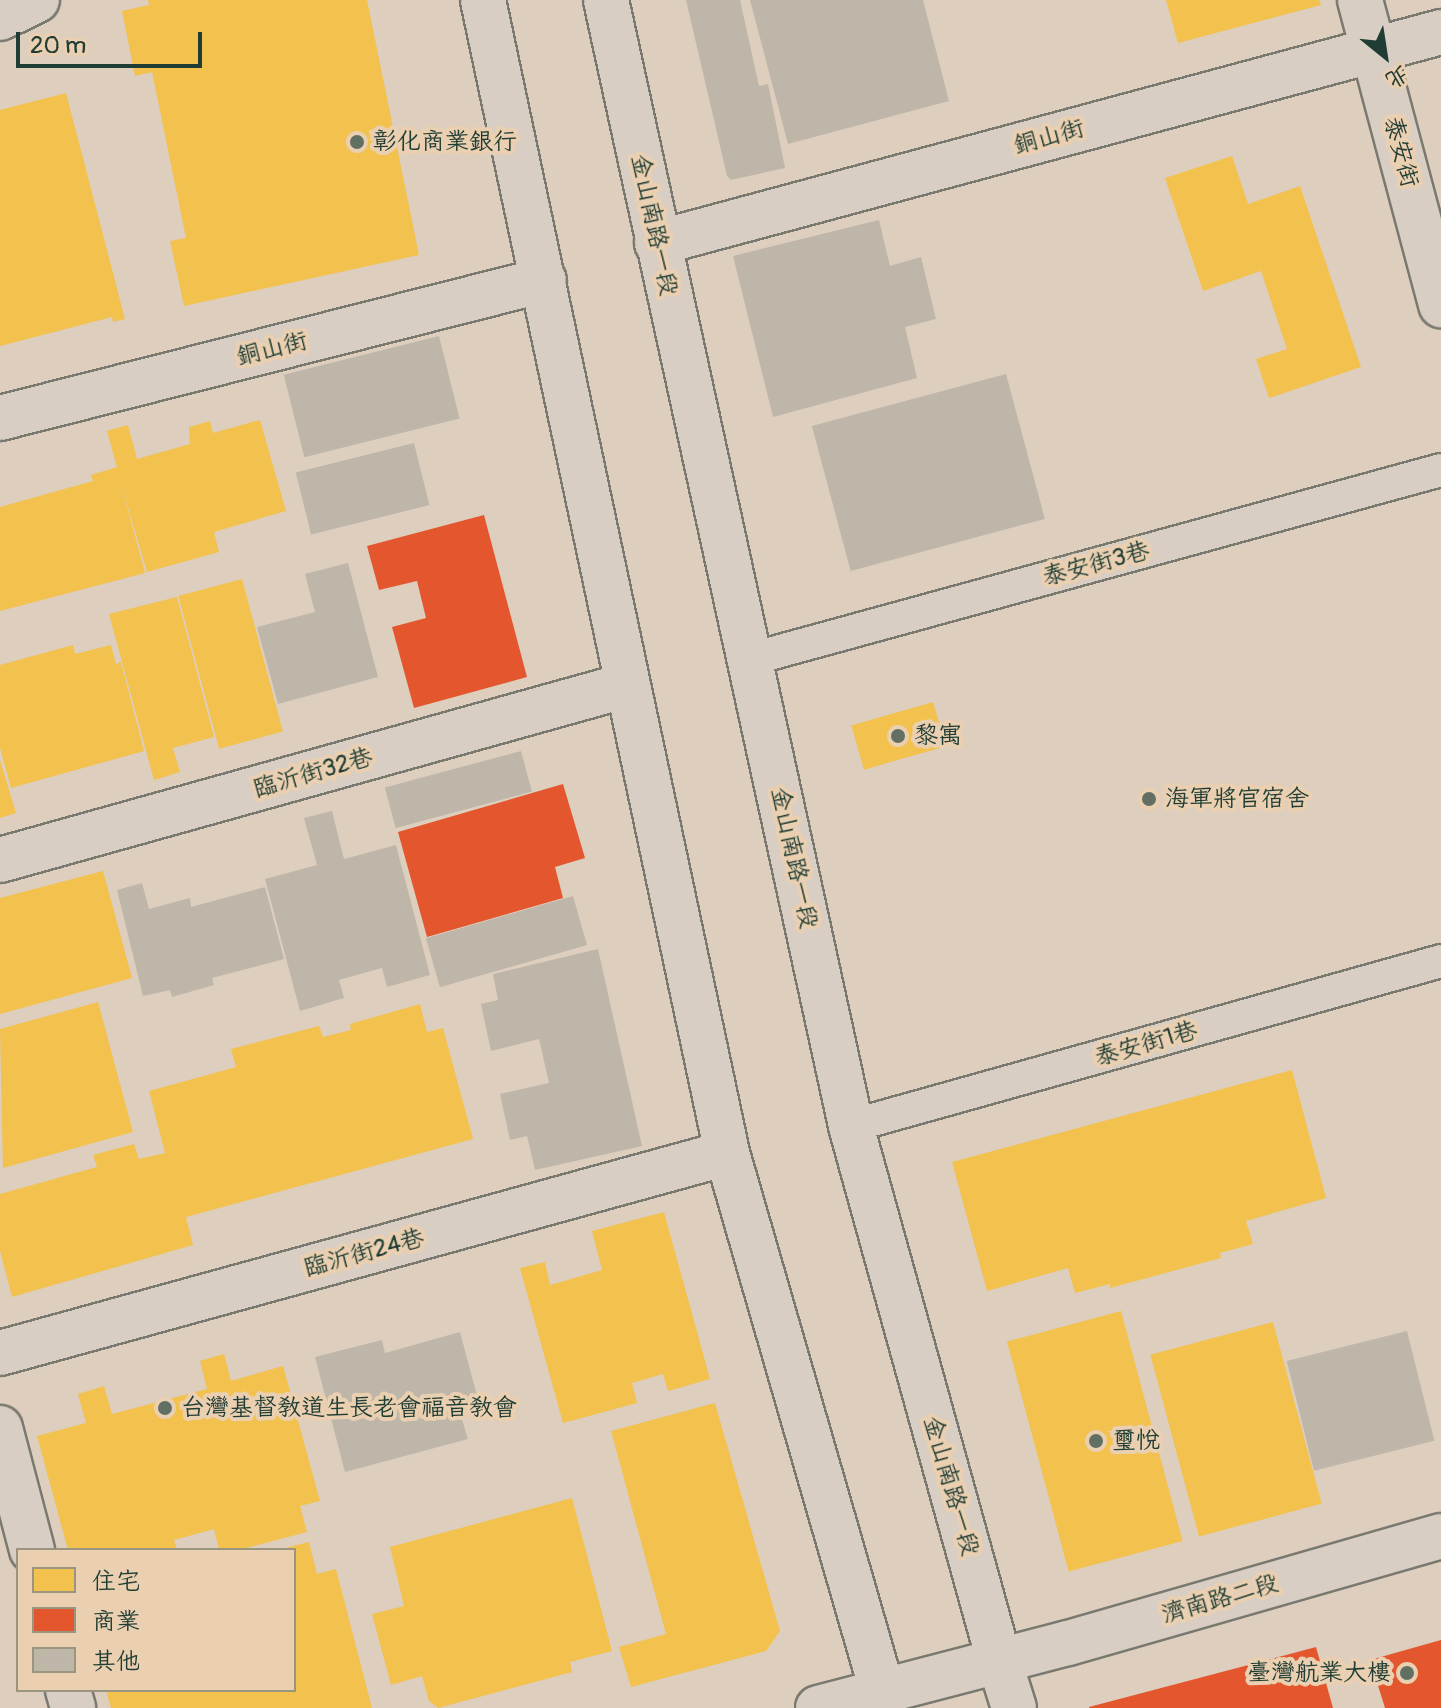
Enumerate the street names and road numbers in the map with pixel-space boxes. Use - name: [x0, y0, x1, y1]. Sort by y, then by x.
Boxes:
- street label: 泰安街: [1378, 113, 1424, 191]
- street label: 銅山街: [1010, 114, 1088, 160]
- street label: 金山南路一段: [625, 152, 683, 298]
- street label: 銅山街: [234, 326, 310, 372]
- street label: 泰安街3巷: [1039, 536, 1153, 592]
- street label: 臨沂街32巷: [250, 742, 376, 804]
- street label: 金山南路一段: [765, 785, 823, 931]
- street label: 泰安街1巷: [1091, 1016, 1201, 1072]
- street label: 臨沂街24巷: [301, 1223, 427, 1283]
- street label: 金山南路一段: [917, 1413, 985, 1559]
- street label: 濟南路二段: [1158, 1569, 1282, 1629]

